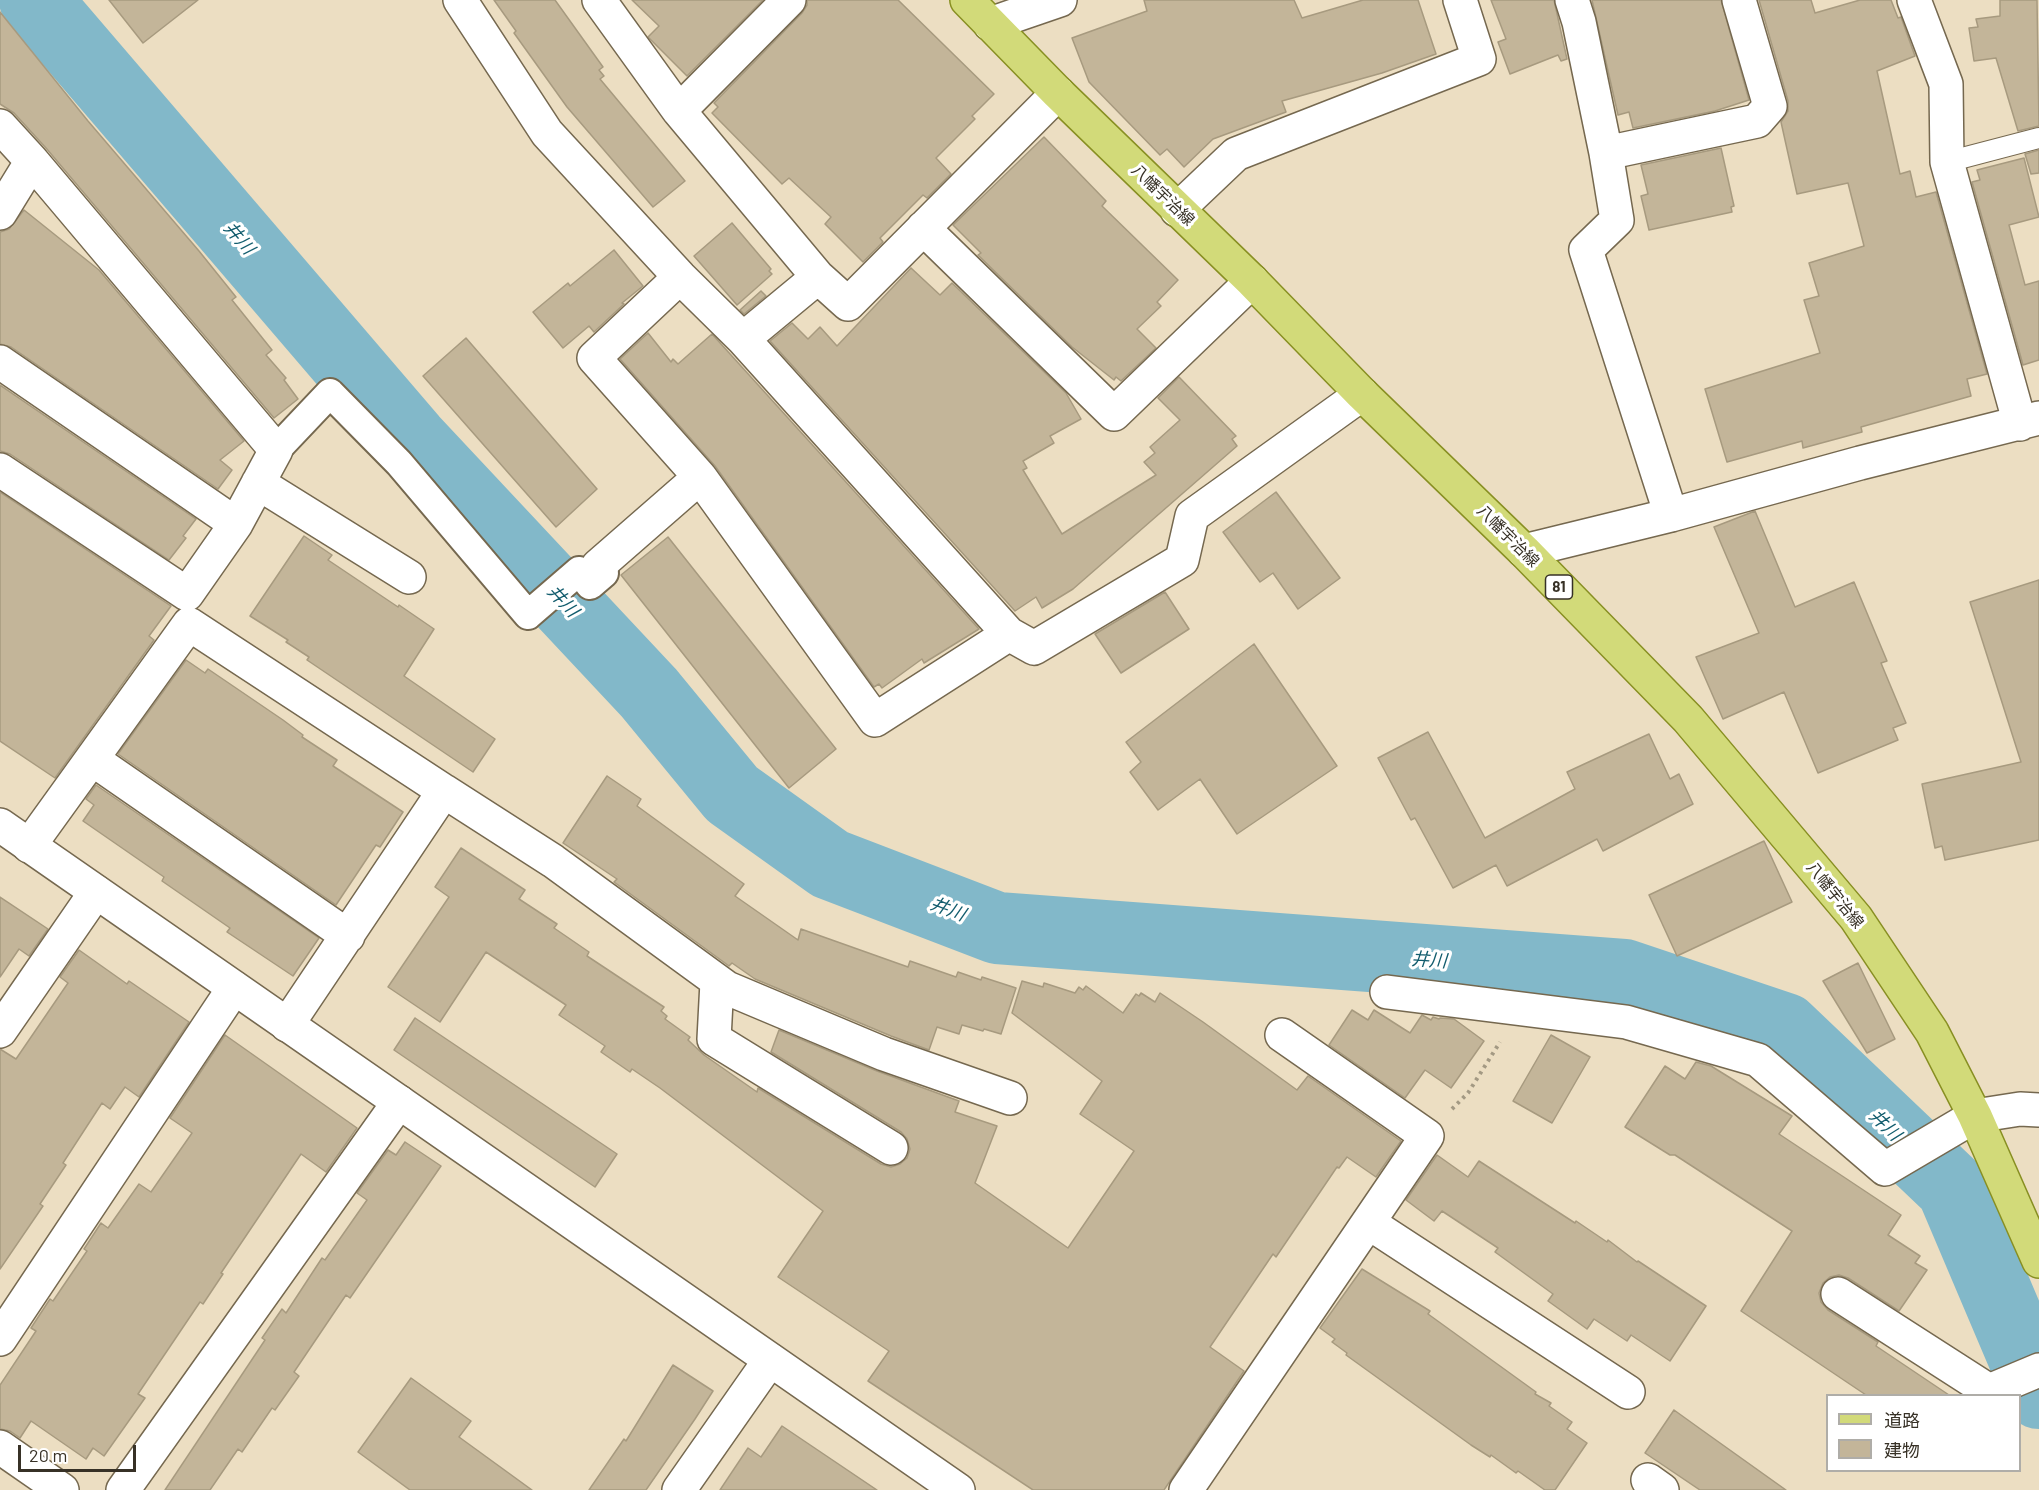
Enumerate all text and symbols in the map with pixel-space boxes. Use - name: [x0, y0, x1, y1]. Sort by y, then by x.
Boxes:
- street label: 八幡宇治線: [1128, 160, 1198, 230]
- water label: 井川: [219, 217, 259, 259]
- street label: 八幡宇治線: [1473, 501, 1543, 571]
- road number: 81: [1546, 575, 1572, 599]
- water label: 井川: [543, 580, 583, 622]
- street label: 八幡宇治線: [1802, 858, 1868, 932]
- water label: 井川: [927, 892, 969, 926]
- water label: 井川: [1410, 948, 1448, 972]
- water label: 井川: [1865, 1105, 1905, 1145]
- legend: [1826, 1394, 2021, 1472]
- text: 道路: [1884, 1409, 1920, 1431]
- scale bar: [21, 1433, 140, 1471]
- text: 建物: [1884, 1439, 1920, 1461]
- text: 20 m: [29, 1444, 67, 1466]

